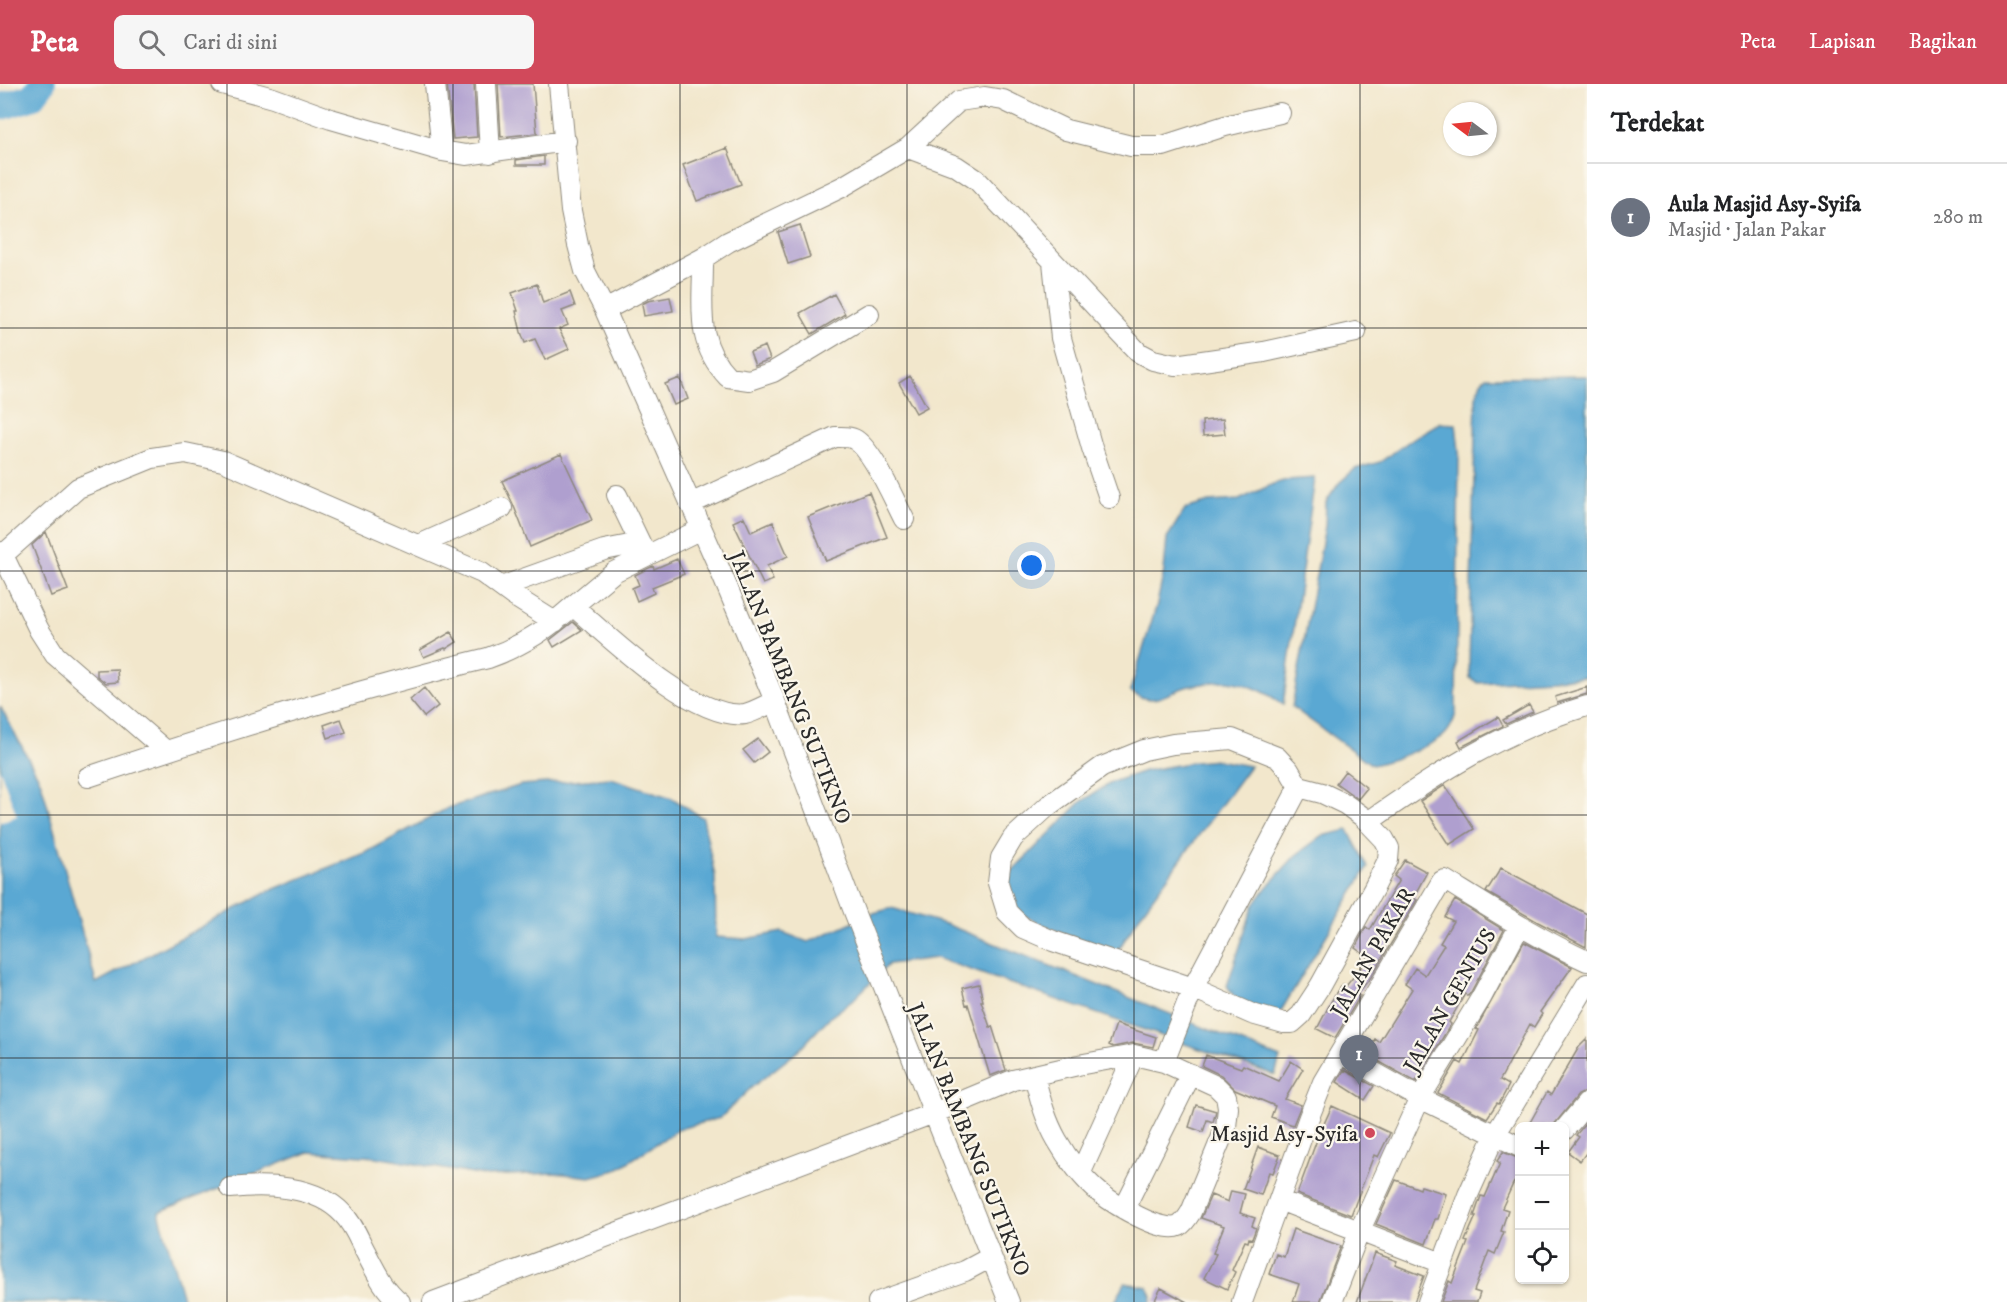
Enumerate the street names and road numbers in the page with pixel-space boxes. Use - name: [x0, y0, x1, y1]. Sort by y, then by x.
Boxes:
- street label: JALAN BAMBANG SUTIKNO: [722, 545, 857, 828]
- street label: JALAN PAKAR: [1324, 883, 1422, 1024]
- street label: JALAN GENIUS: [1397, 924, 1503, 1079]
- street label: JALAN BAMBANG SUTIKNO: [901, 997, 1036, 1280]

